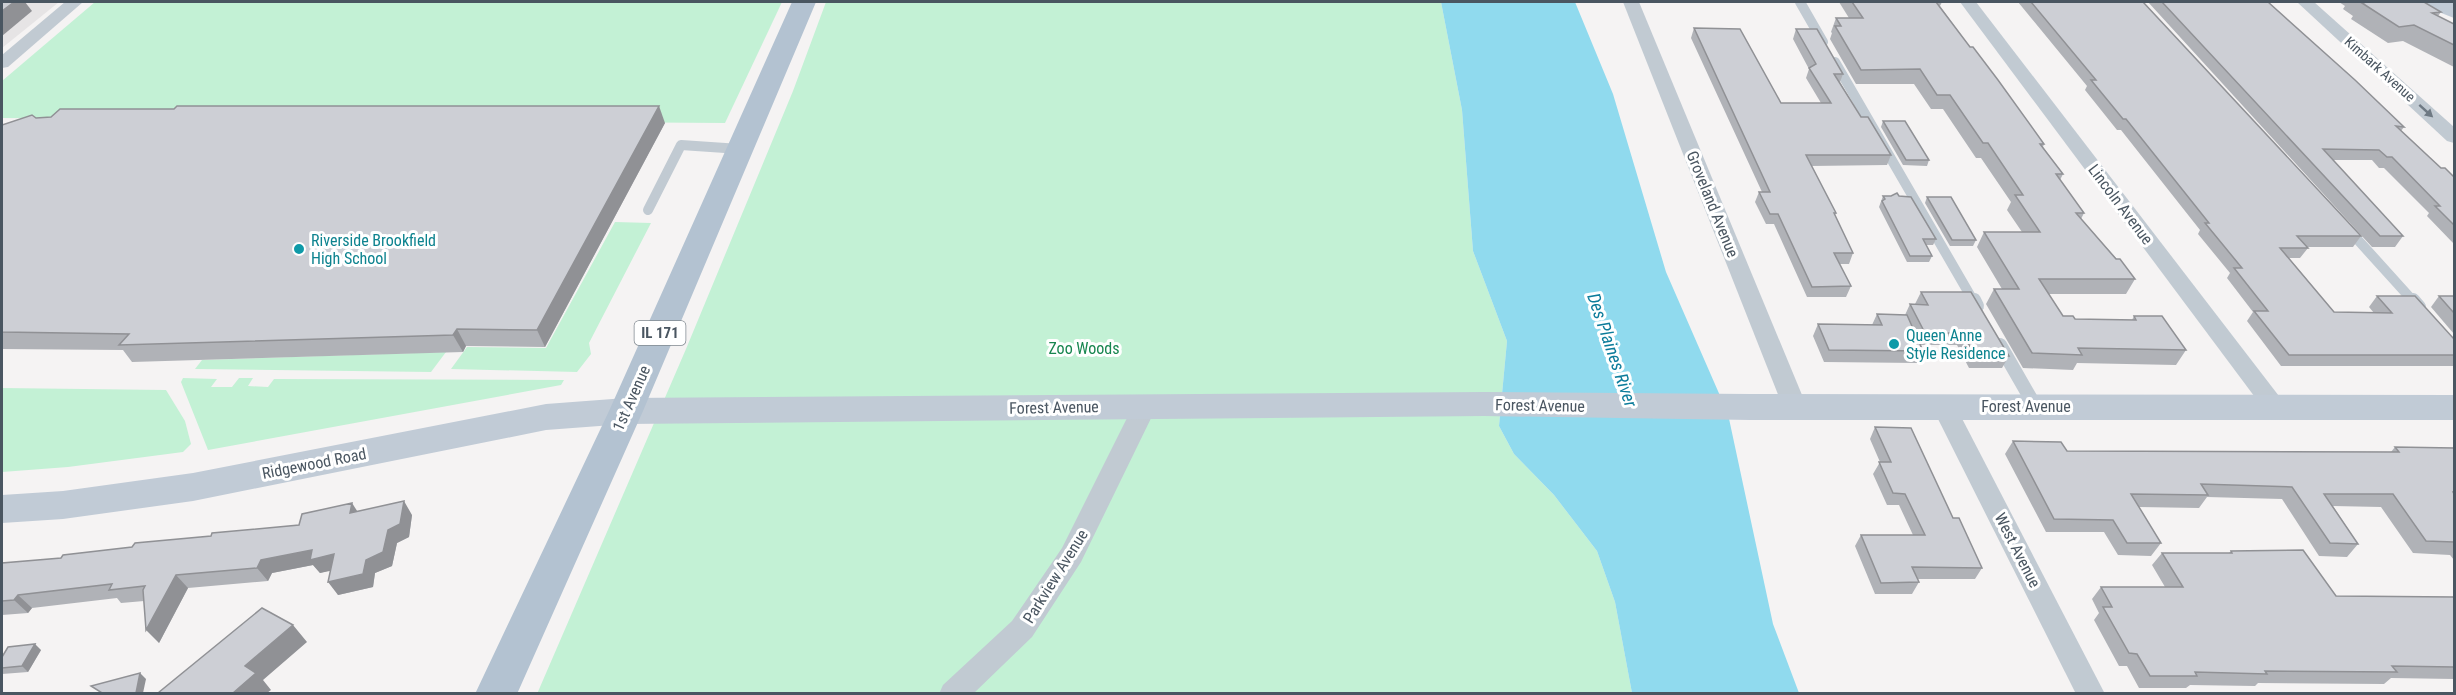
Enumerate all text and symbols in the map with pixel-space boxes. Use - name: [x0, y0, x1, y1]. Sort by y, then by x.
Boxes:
- street label: Kimbark Avenue: [2342, 33, 2419, 105]
- one-way arrow: [2419, 104, 2433, 118]
- street label: Groveland Avenue: [1683, 148, 1743, 260]
- street label: Lincoln Avenue: [2084, 160, 2157, 248]
- place label: Riverside Brookfield High School: [311, 231, 436, 268]
- marker: Riverside Brookfield High School: [292, 242, 306, 256]
- water label: Des Plaines River: [1583, 290, 1642, 410]
- road number: IL 171: [634, 321, 686, 345]
- place label: Queen Anne Style Residence: [1906, 326, 2006, 363]
- marker: Queen Anne Style Residence: [1887, 337, 1901, 351]
- park label: Zoo Woods: [1048, 339, 1120, 358]
- street label: 1st Avenue: [609, 363, 654, 434]
- street label: Forest Avenue: [1495, 395, 1585, 416]
- street label: Forest Avenue: [1009, 397, 1099, 418]
- street label: Forest Avenue: [1981, 397, 2071, 416]
- street label: Ridgewood Road: [260, 444, 368, 483]
- street label: West Avenue: [1991, 510, 2044, 591]
- street label: Parkview Avenue: [1019, 526, 1092, 627]

